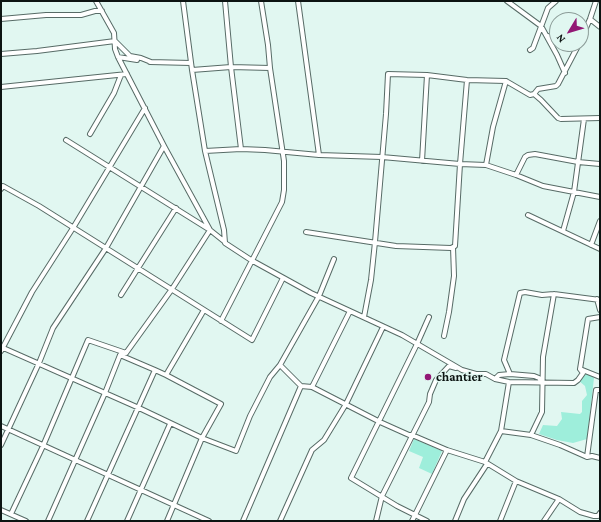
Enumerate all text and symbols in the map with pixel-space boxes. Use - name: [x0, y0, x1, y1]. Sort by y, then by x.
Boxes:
- north arrow: [549, 12, 589, 52]
- text: N: [553, 32, 567, 45]
- place label: chantier: [436, 369, 483, 385]
- marker: chantier: [423, 372, 433, 382]

